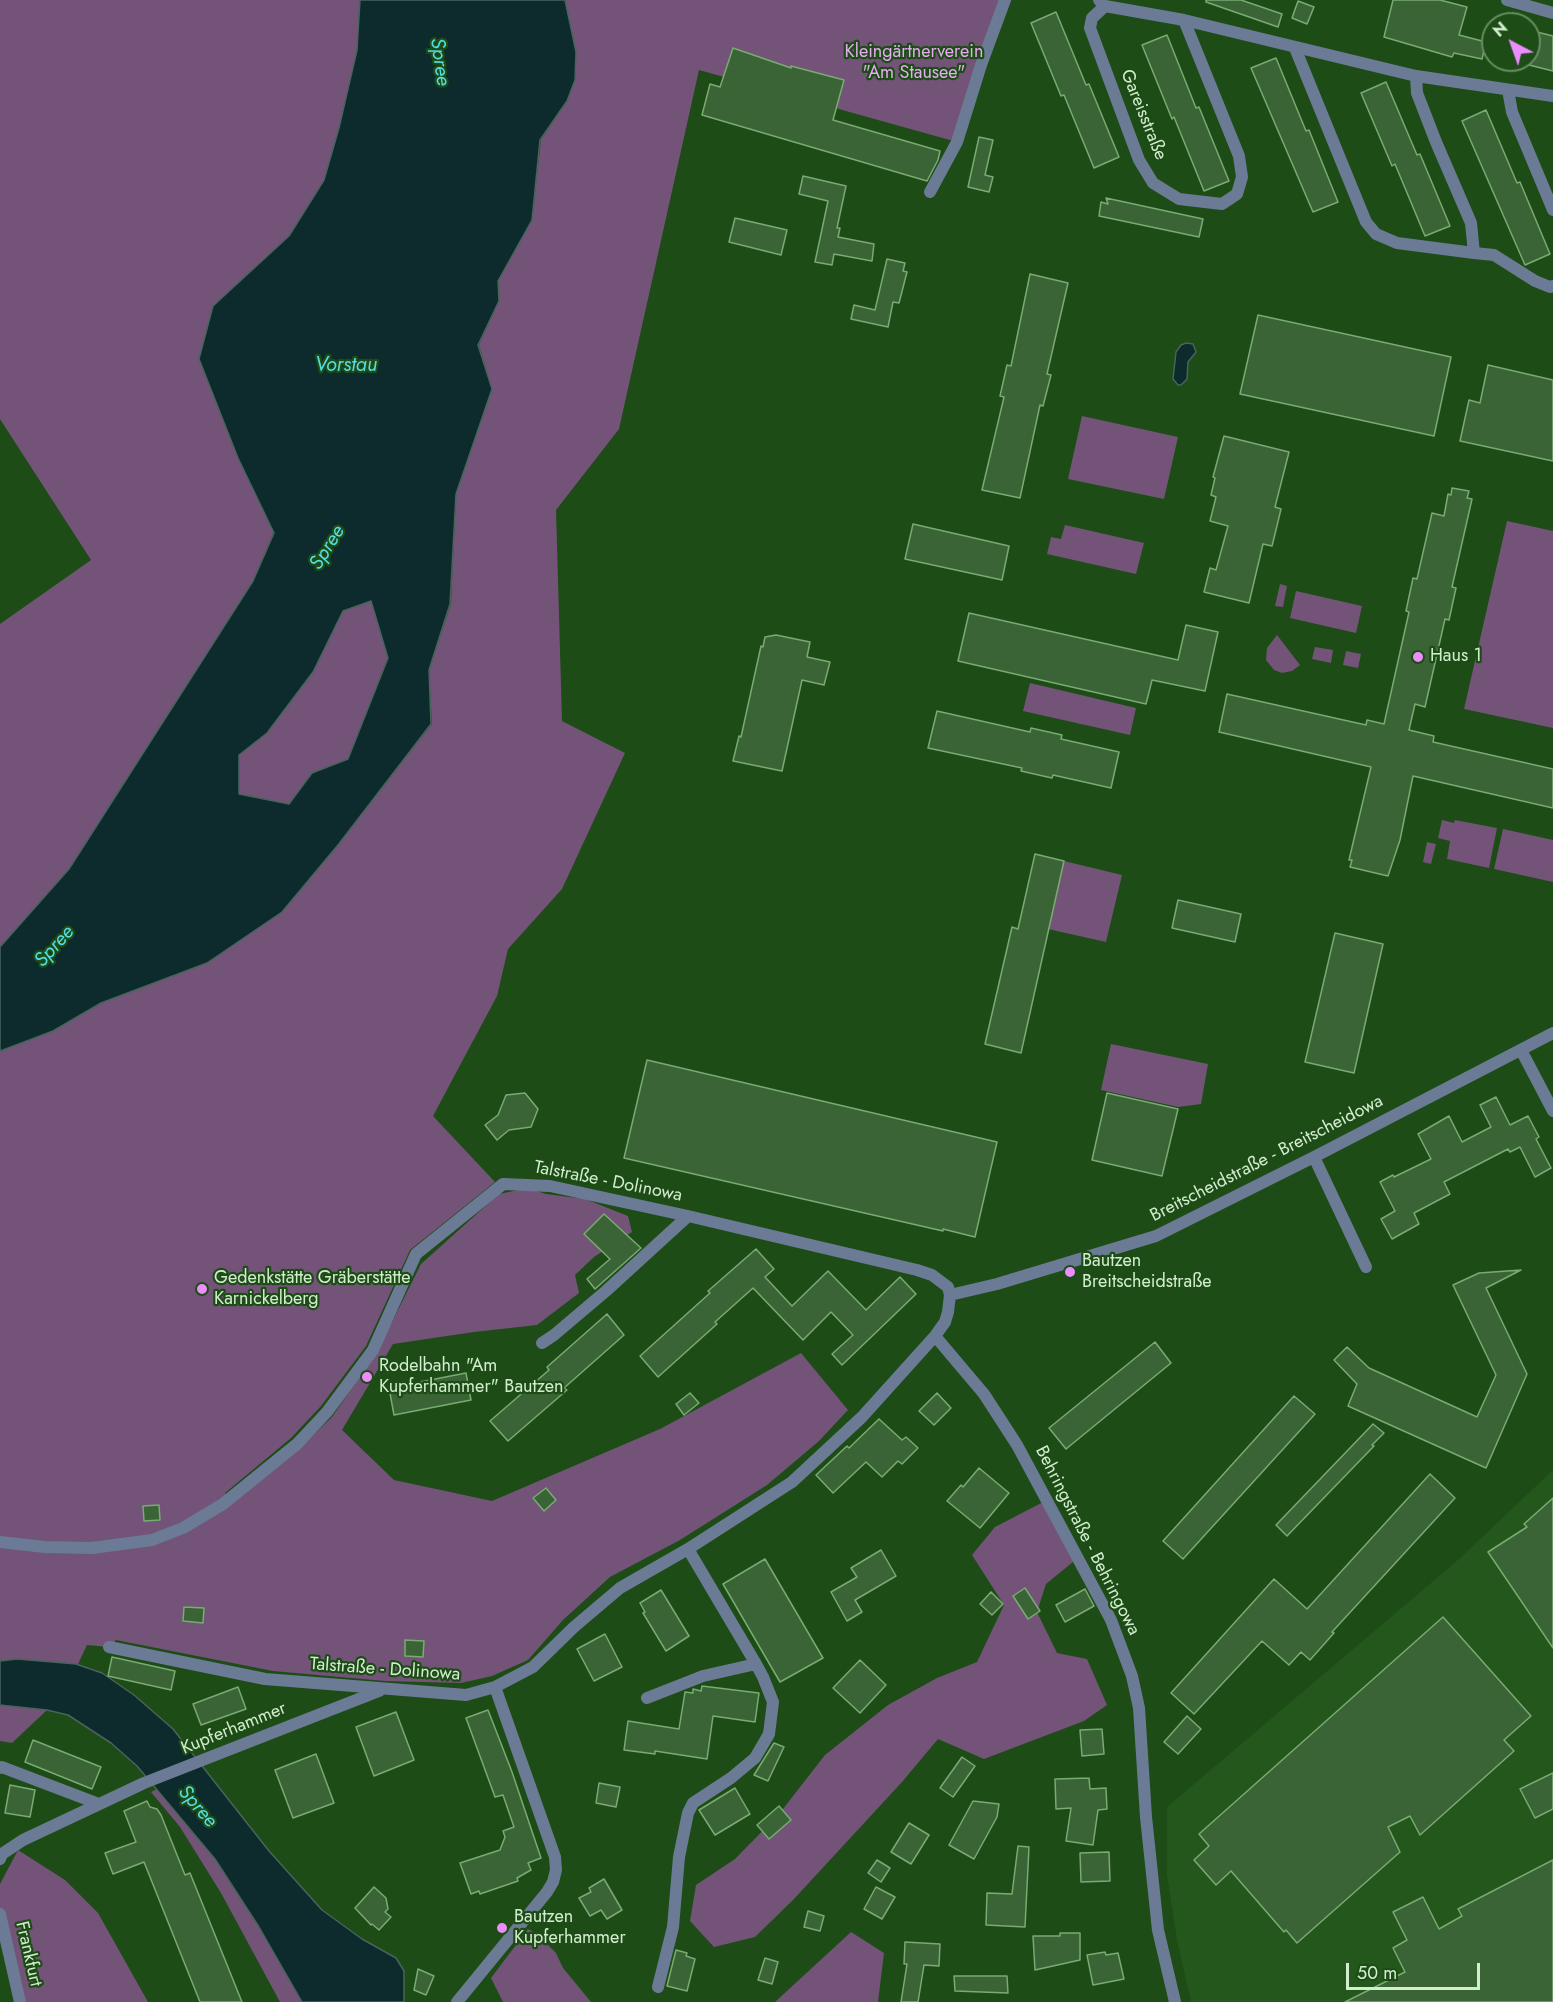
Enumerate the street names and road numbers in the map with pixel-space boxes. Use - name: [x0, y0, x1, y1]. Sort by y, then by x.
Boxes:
- street label: Gareisstraße: [1115, 67, 1171, 163]
- street label: Breitscheidstraße - Breitscheidowa: [1147, 1091, 1387, 1227]
- street label: Talstraße - Dolinowa: [532, 1157, 684, 1207]
- street label: Behringstraße - Behringowa: [1030, 1443, 1144, 1639]
- street label: Talstraße - Dolinowa: [309, 1654, 461, 1686]
- street label: Kupferhammer: [178, 1698, 290, 1760]
- street label: Frankfurt: [10, 1919, 46, 1989]

